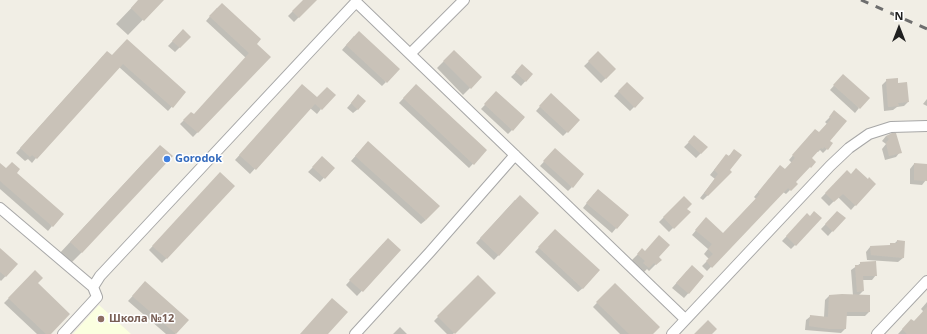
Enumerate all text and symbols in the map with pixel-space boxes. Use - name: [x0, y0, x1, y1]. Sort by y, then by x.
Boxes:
- north arrow: [879, 8, 919, 48]
- text: N: [895, 8, 903, 23]
- place label: Gorodok: [175, 152, 222, 166]
- marker: Gorodok: [162, 154, 172, 164]
- place label: Школа №12: [109, 312, 174, 326]
- marker: Школа №12: [96, 314, 106, 324]

